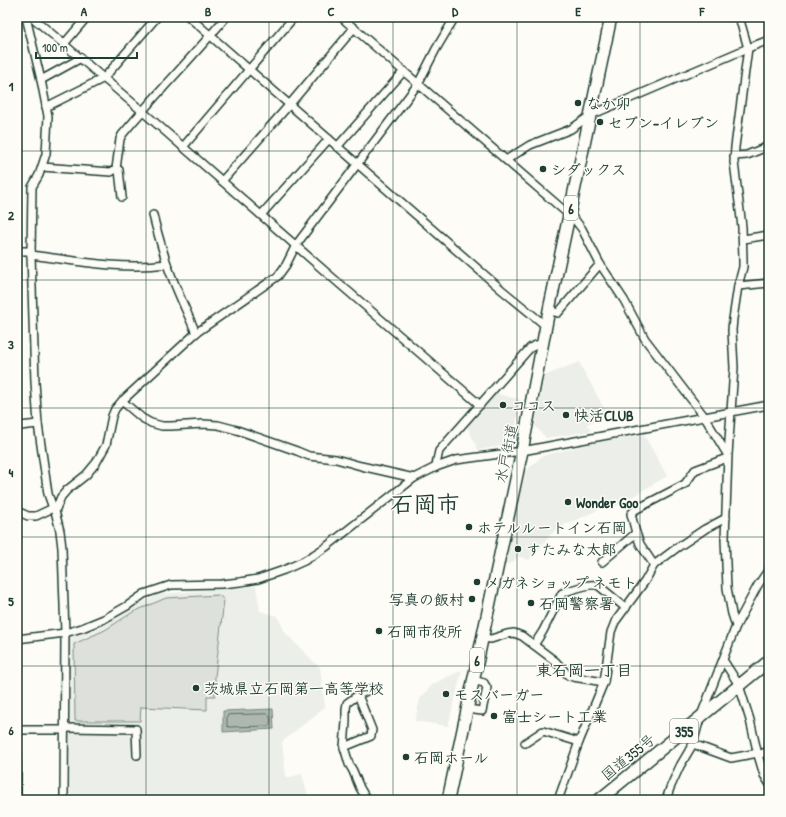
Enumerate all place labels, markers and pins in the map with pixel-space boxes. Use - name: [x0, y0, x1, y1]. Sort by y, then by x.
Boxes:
- place label: なか卯: [586, 93, 631, 114]
- marker: なか卯: [573, 98, 583, 108]
- place label: セブン-イレブン: [608, 112, 719, 133]
- marker: セブン-イレブン: [595, 117, 605, 127]
- place label: シダックス: [551, 159, 626, 180]
- marker: シダックス: [538, 164, 548, 174]
- place label: ココス: [511, 395, 556, 416]
- marker: ココス: [498, 400, 508, 410]
- place label: 快活CLUB: [574, 405, 634, 426]
- marker: 快活CLUB: [561, 410, 571, 420]
- place label: Wonder Goo: [576, 492, 638, 513]
- marker: Wonder Goo: [563, 497, 573, 507]
- place label: ホテルルートイン石岡: [477, 517, 627, 538]
- marker: ホテルルートイン石岡: [464, 522, 474, 532]
- place label: すたみな太郎: [526, 539, 616, 560]
- marker: すたみな太郎: [513, 544, 523, 554]
- place label: メガネショップ ネモト: [485, 572, 637, 593]
- marker: メガネショップ ネモト: [472, 577, 482, 587]
- place label: 写真の飯村: [389, 589, 464, 610]
- place label: 石岡警察署: [539, 593, 614, 614]
- marker: 写真の飯村: [467, 594, 477, 604]
- marker: 石岡警察署: [526, 598, 536, 608]
- place label: 石岡市役所: [387, 621, 462, 642]
- marker: 石岡市役所: [374, 626, 384, 636]
- place label: 茨城県立石岡第一高等学校: [204, 678, 384, 699]
- marker: 茨城県立石岡第一高等学校: [191, 683, 201, 693]
- place label: モスバーガー: [454, 684, 544, 705]
- marker: モスバーガー: [441, 689, 451, 699]
- place label: 富士シート工業: [502, 706, 607, 727]
- marker: 富士シート工業: [489, 711, 499, 721]
- place label: 石岡ホール: [414, 747, 488, 768]
- marker: 石岡ホール: [401, 752, 411, 762]

